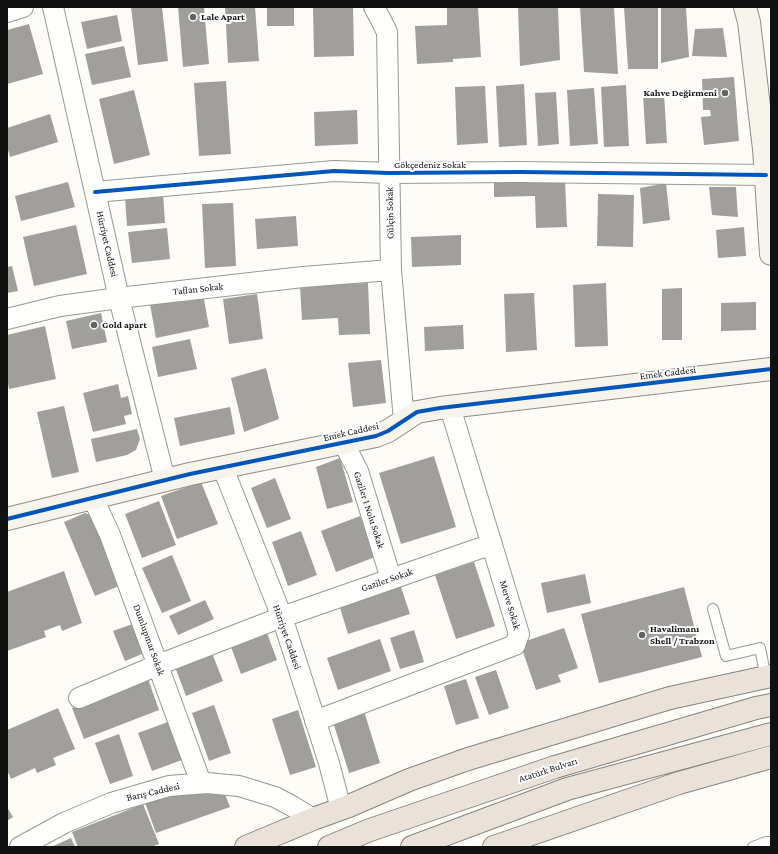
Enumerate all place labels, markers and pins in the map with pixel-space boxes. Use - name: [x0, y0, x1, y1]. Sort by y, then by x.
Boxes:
- place label: Lale Apart: [201, 11, 245, 23]
- marker: Lale Apart: [188, 12, 198, 22]
- place label: Kahve Değirmeni: [644, 87, 717, 99]
- marker: Kahve Değirmeni: [720, 88, 730, 98]
- place label: Gold apart: [102, 319, 147, 331]
- marker: Gold apart: [89, 320, 99, 330]
- place label: Havalimanı Shell / Trabzon: [650, 623, 715, 646]
- marker: Havalimanı Shell / Trabzon: [637, 630, 647, 640]

